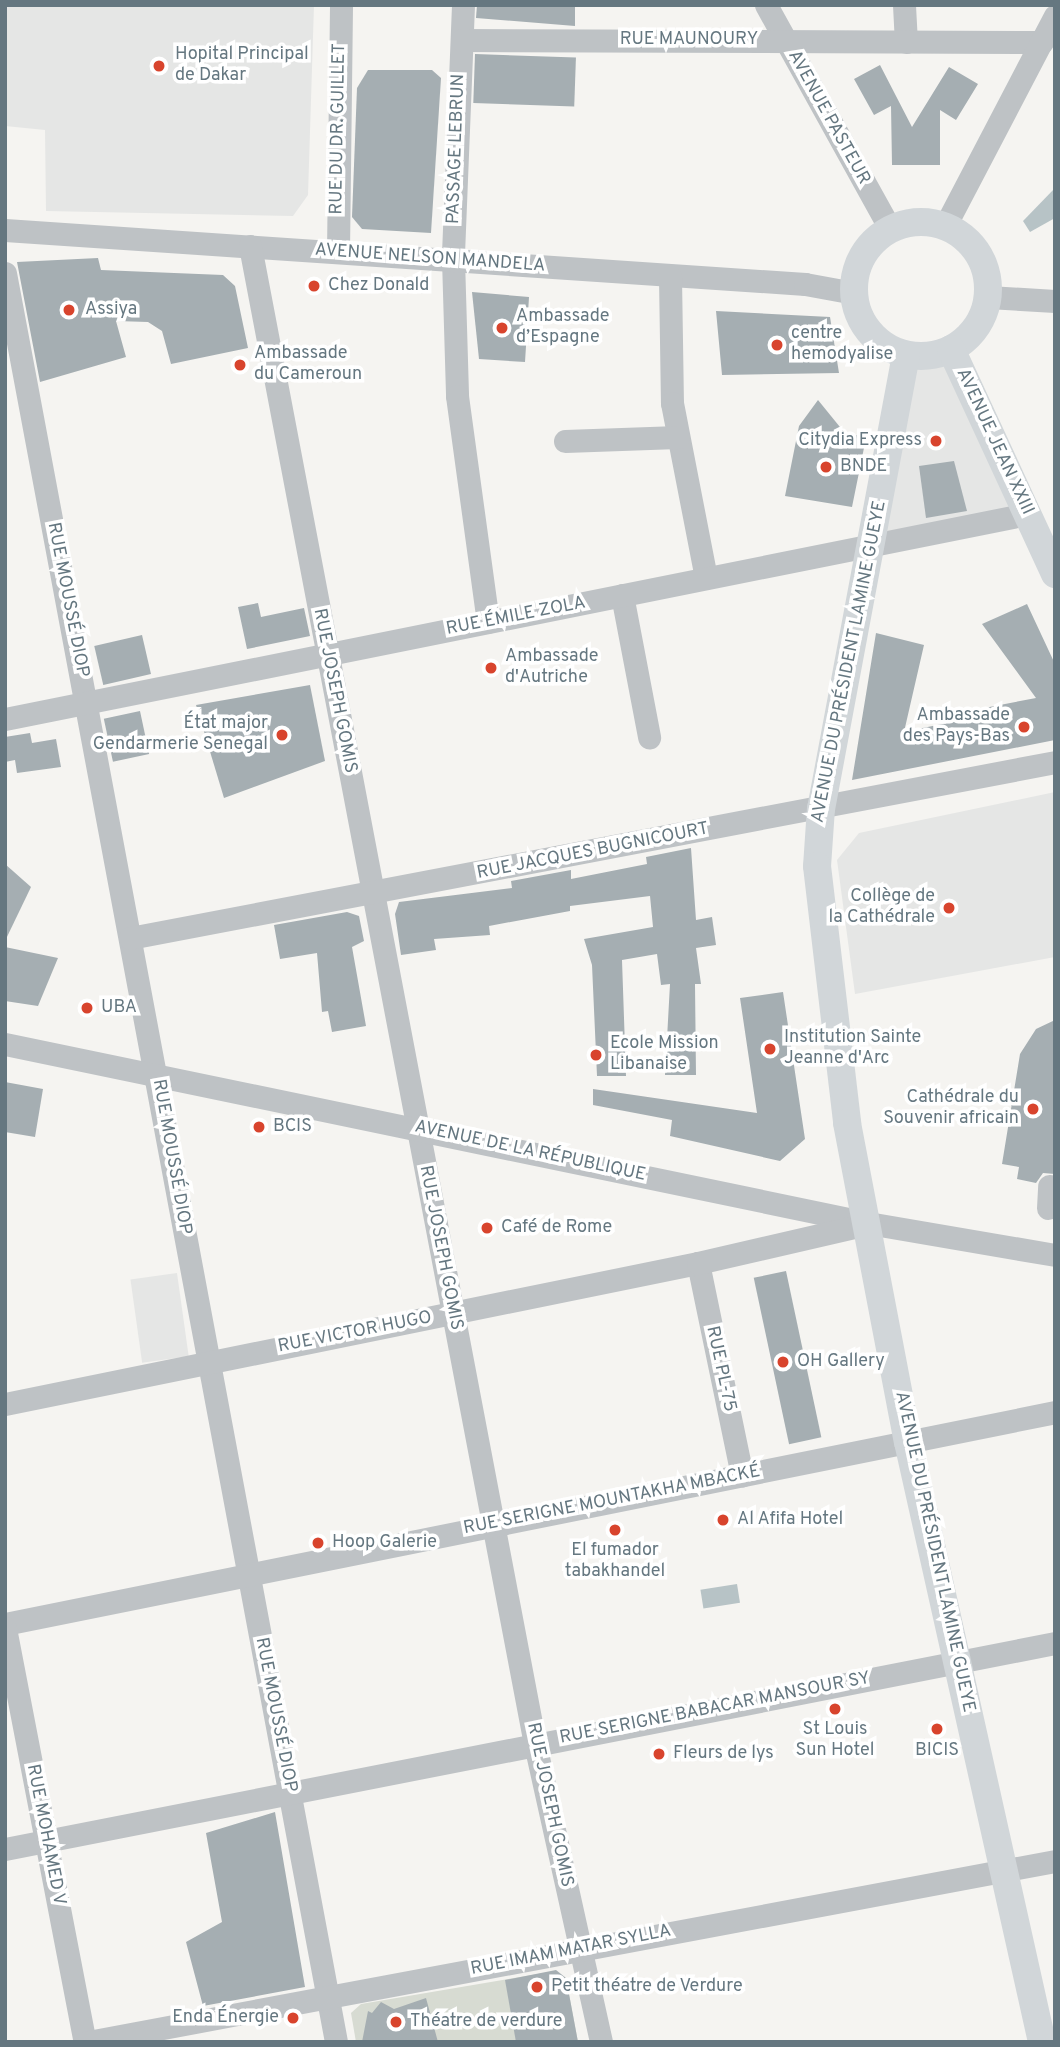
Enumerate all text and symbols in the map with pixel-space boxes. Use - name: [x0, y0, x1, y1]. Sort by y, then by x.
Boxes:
- street label: RUE MAUNOURY: [620, 29, 758, 51]
- street label: RUE DU DR. GUILLET: [327, 43, 351, 215]
- place label: Hopital Principal de Dakar: [175, 45, 309, 88]
- street label: AVENUE PASTEUR: [782, 47, 874, 189]
- marker: Hopital Principal de Dakar: [149, 56, 169, 76]
- street label: PASSAGE LEBRUN: [444, 73, 470, 225]
- street label: AVENUE NELSON MANDELA: [314, 240, 546, 278]
- place label: Chez Donald: [328, 275, 429, 297]
- marker: Chez Donald: [306, 278, 322, 294]
- place label: Assiya: [85, 299, 137, 321]
- marker: Assiya: [59, 300, 79, 320]
- place label: Ambassade d’Espagne: [516, 307, 610, 350]
- marker: Ambassade d’Espagne: [494, 320, 510, 336]
- place label: centre hemodyalise: [791, 324, 893, 366]
- marker: centre hemodyalise: [769, 337, 785, 353]
- place label: Ambassade du Cameroun: [254, 344, 362, 386]
- marker: Ambassade du Cameroun: [232, 357, 248, 373]
- street label: AVENUE JEAN XXIII: [951, 365, 1037, 519]
- place label: Citydia Express: [798, 430, 922, 452]
- marker: Citydia Express: [928, 433, 944, 449]
- place label: BNDE: [840, 456, 887, 478]
- marker: BNDE: [818, 459, 834, 475]
- street label: AVENUE DU PRÉSIDENT LAMINE GUEYE: [808, 499, 892, 825]
- street label: RUE MOUSSÉ DIOP: [41, 521, 93, 679]
- street label: RUE ÉMILE ZOLA: [444, 593, 588, 641]
- street label: RUE JOSEPH GOMIS: [307, 607, 361, 775]
- place label: Ambassade d'Autriche: [505, 647, 599, 690]
- marker: Ambassade d'Autriche: [483, 660, 499, 676]
- place label: Ambassade des Pays-Bas: [903, 706, 1010, 748]
- place label: État major Gendarmerie Senegal: [93, 714, 268, 756]
- marker: Ambassade des Pays-Bas: [1016, 719, 1032, 735]
- marker: État major Gendarmerie Senegal: [274, 727, 290, 743]
- street label: RUE JACQUES BUGNICOURT: [475, 819, 711, 885]
- place label: Collège de la Cathédrale: [829, 887, 935, 930]
- marker: Collège de la Cathédrale: [941, 900, 957, 916]
- place label: UBA: [101, 997, 137, 1019]
- marker: UBA: [79, 1000, 95, 1016]
- place label: Institution Sainte Jeanne d'Arc: [784, 1028, 921, 1070]
- place label: Ecole Mission Libanaise: [610, 1034, 719, 1076]
- marker: Institution Sainte Jeanne d'Arc: [762, 1041, 778, 1057]
- marker: Ecole Mission Libanaise: [588, 1047, 604, 1063]
- street label: RUE MOUSSÉ DIOP: [147, 1078, 195, 1236]
- place label: Cathédrale du Souvenir africain: [883, 1088, 1019, 1130]
- marker: Cathédrale du Souvenir africain: [1025, 1101, 1041, 1117]
- place label: BCIS: [273, 1116, 312, 1138]
- street label: AVENUE DE LA RÉPUBLIQUE: [412, 1117, 648, 1187]
- marker: BCIS: [251, 1119, 267, 1135]
- street label: RUE JOSEPH GOMIS: [413, 1164, 467, 1332]
- place label: Café de Rome: [501, 1217, 612, 1239]
- marker: Café de Rome: [479, 1220, 495, 1236]
- street label: RUE VICTOR HUGO: [276, 1307, 434, 1359]
- street label: RUE PL-75: [700, 1324, 740, 1414]
- place label: OH Gallery: [797, 1351, 885, 1373]
- marker: OH Gallery: [775, 1354, 791, 1370]
- street label: AVENUE DU PRÉSIDENT LAMINE GUEYE: [889, 1389, 979, 1715]
- street label: RUE SERIGNE MOUNTAKHA MBACKÉ: [462, 1462, 762, 1540]
- place label: Al Afifa Hotel: [737, 1509, 844, 1531]
- marker: Al Afifa Hotel: [715, 1512, 731, 1528]
- marker: El fumador tabakhandel: [607, 1522, 623, 1538]
- place label: Hoop Galerie: [332, 1532, 437, 1554]
- marker: Hoop Galerie: [310, 1535, 326, 1551]
- place label: El fumador tabakhandel: [565, 1541, 665, 1584]
- street label: RUE MOUSSÉ DIOP: [249, 1636, 301, 1794]
- street label: RUE SERIGNE BABACAR MANSOUR SY: [558, 1668, 872, 1750]
- marker: St Louis Sun Hotel: [827, 1701, 843, 1717]
- place label: St Louis Sun Hotel: [796, 1720, 874, 1762]
- street label: RUE JOSEPH GOMIS: [521, 1721, 577, 1889]
- marker: BICIS: [929, 1721, 945, 1737]
- place label: BICIS: [915, 1740, 959, 1762]
- place label: Fleurs de lys: [673, 1743, 774, 1765]
- marker: Fleurs de lys: [651, 1746, 667, 1762]
- street label: RUE MOHAMED V: [21, 1762, 69, 1908]
- street label: RUE IMAM MATAR SYLLA: [469, 1921, 673, 1981]
- place label: Petit théatre de Verdure: [551, 1976, 743, 1998]
- marker: Petit théatre de Verdure: [529, 1979, 545, 1995]
- place label: Enda Énergie: [172, 2007, 279, 2029]
- marker: Enda Énergie: [285, 2010, 301, 2026]
- place label: Théatre de verdure: [410, 2011, 563, 2033]
- marker: Théatre de verdure: [388, 2014, 404, 2030]

